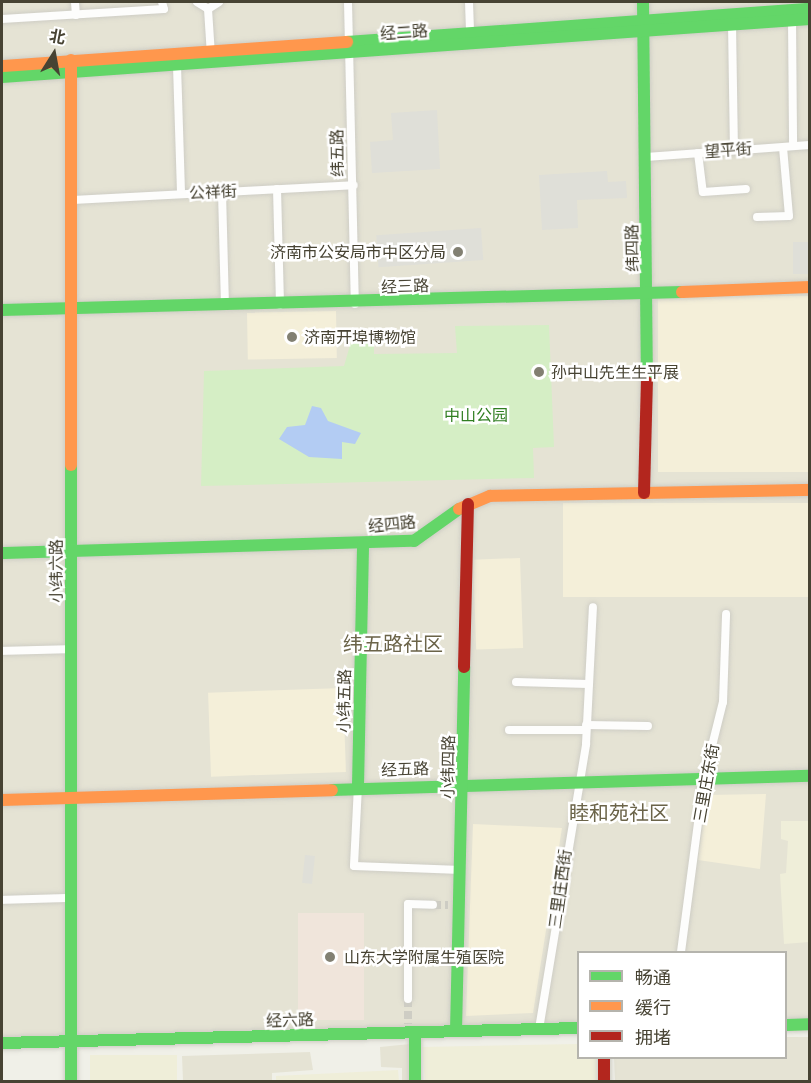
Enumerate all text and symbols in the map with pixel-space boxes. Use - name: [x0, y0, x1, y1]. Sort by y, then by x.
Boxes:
- street label: 经二路: [379, 21, 429, 43]
- north arrow: [24, 24, 84, 84]
- text: 北: [48, 25, 67, 48]
- street label: 纬五路: [327, 129, 347, 177]
- street label: 望平街: [703, 139, 753, 161]
- street label: 公祥街: [189, 181, 237, 203]
- street label: 纬四路: [622, 224, 642, 272]
- place label: 济南市公安局市中区分局: [270, 242, 446, 262]
- marker: 济南市公安局市中区分局: [451, 245, 465, 259]
- street label: 经三路: [381, 276, 429, 296]
- place label: 济南开埠博物馆: [304, 327, 416, 347]
- marker: 济南开埠博物馆: [285, 330, 299, 344]
- place label: 孙中山先生生平展: [551, 362, 679, 382]
- marker: 孙中山先生生平展: [532, 365, 546, 379]
- park label: 中山公园: [444, 405, 508, 425]
- street label: 经四路: [367, 512, 417, 536]
- street label: 小纬六路: [46, 539, 66, 603]
- district label: 纬五路社区: [343, 632, 443, 656]
- street label: 小纬五路: [334, 669, 354, 733]
- street label: 小纬四路: [438, 735, 458, 799]
- street label: 三里庄东街: [690, 742, 722, 824]
- street label: 经五路: [381, 759, 429, 779]
- district label: 睦和苑社区: [569, 801, 669, 825]
- street label: 三里庄西街: [545, 848, 575, 930]
- place label: 山东大学附属生殖医院: [344, 947, 504, 967]
- marker: 山东大学附属生殖医院: [321, 948, 339, 966]
- legend: [577, 951, 787, 1059]
- text: 畅通: [635, 967, 671, 988]
- text: 缓行: [635, 997, 671, 1018]
- street label: 经六路: [266, 1010, 314, 1030]
- text: 拥堵: [635, 1027, 671, 1048]

